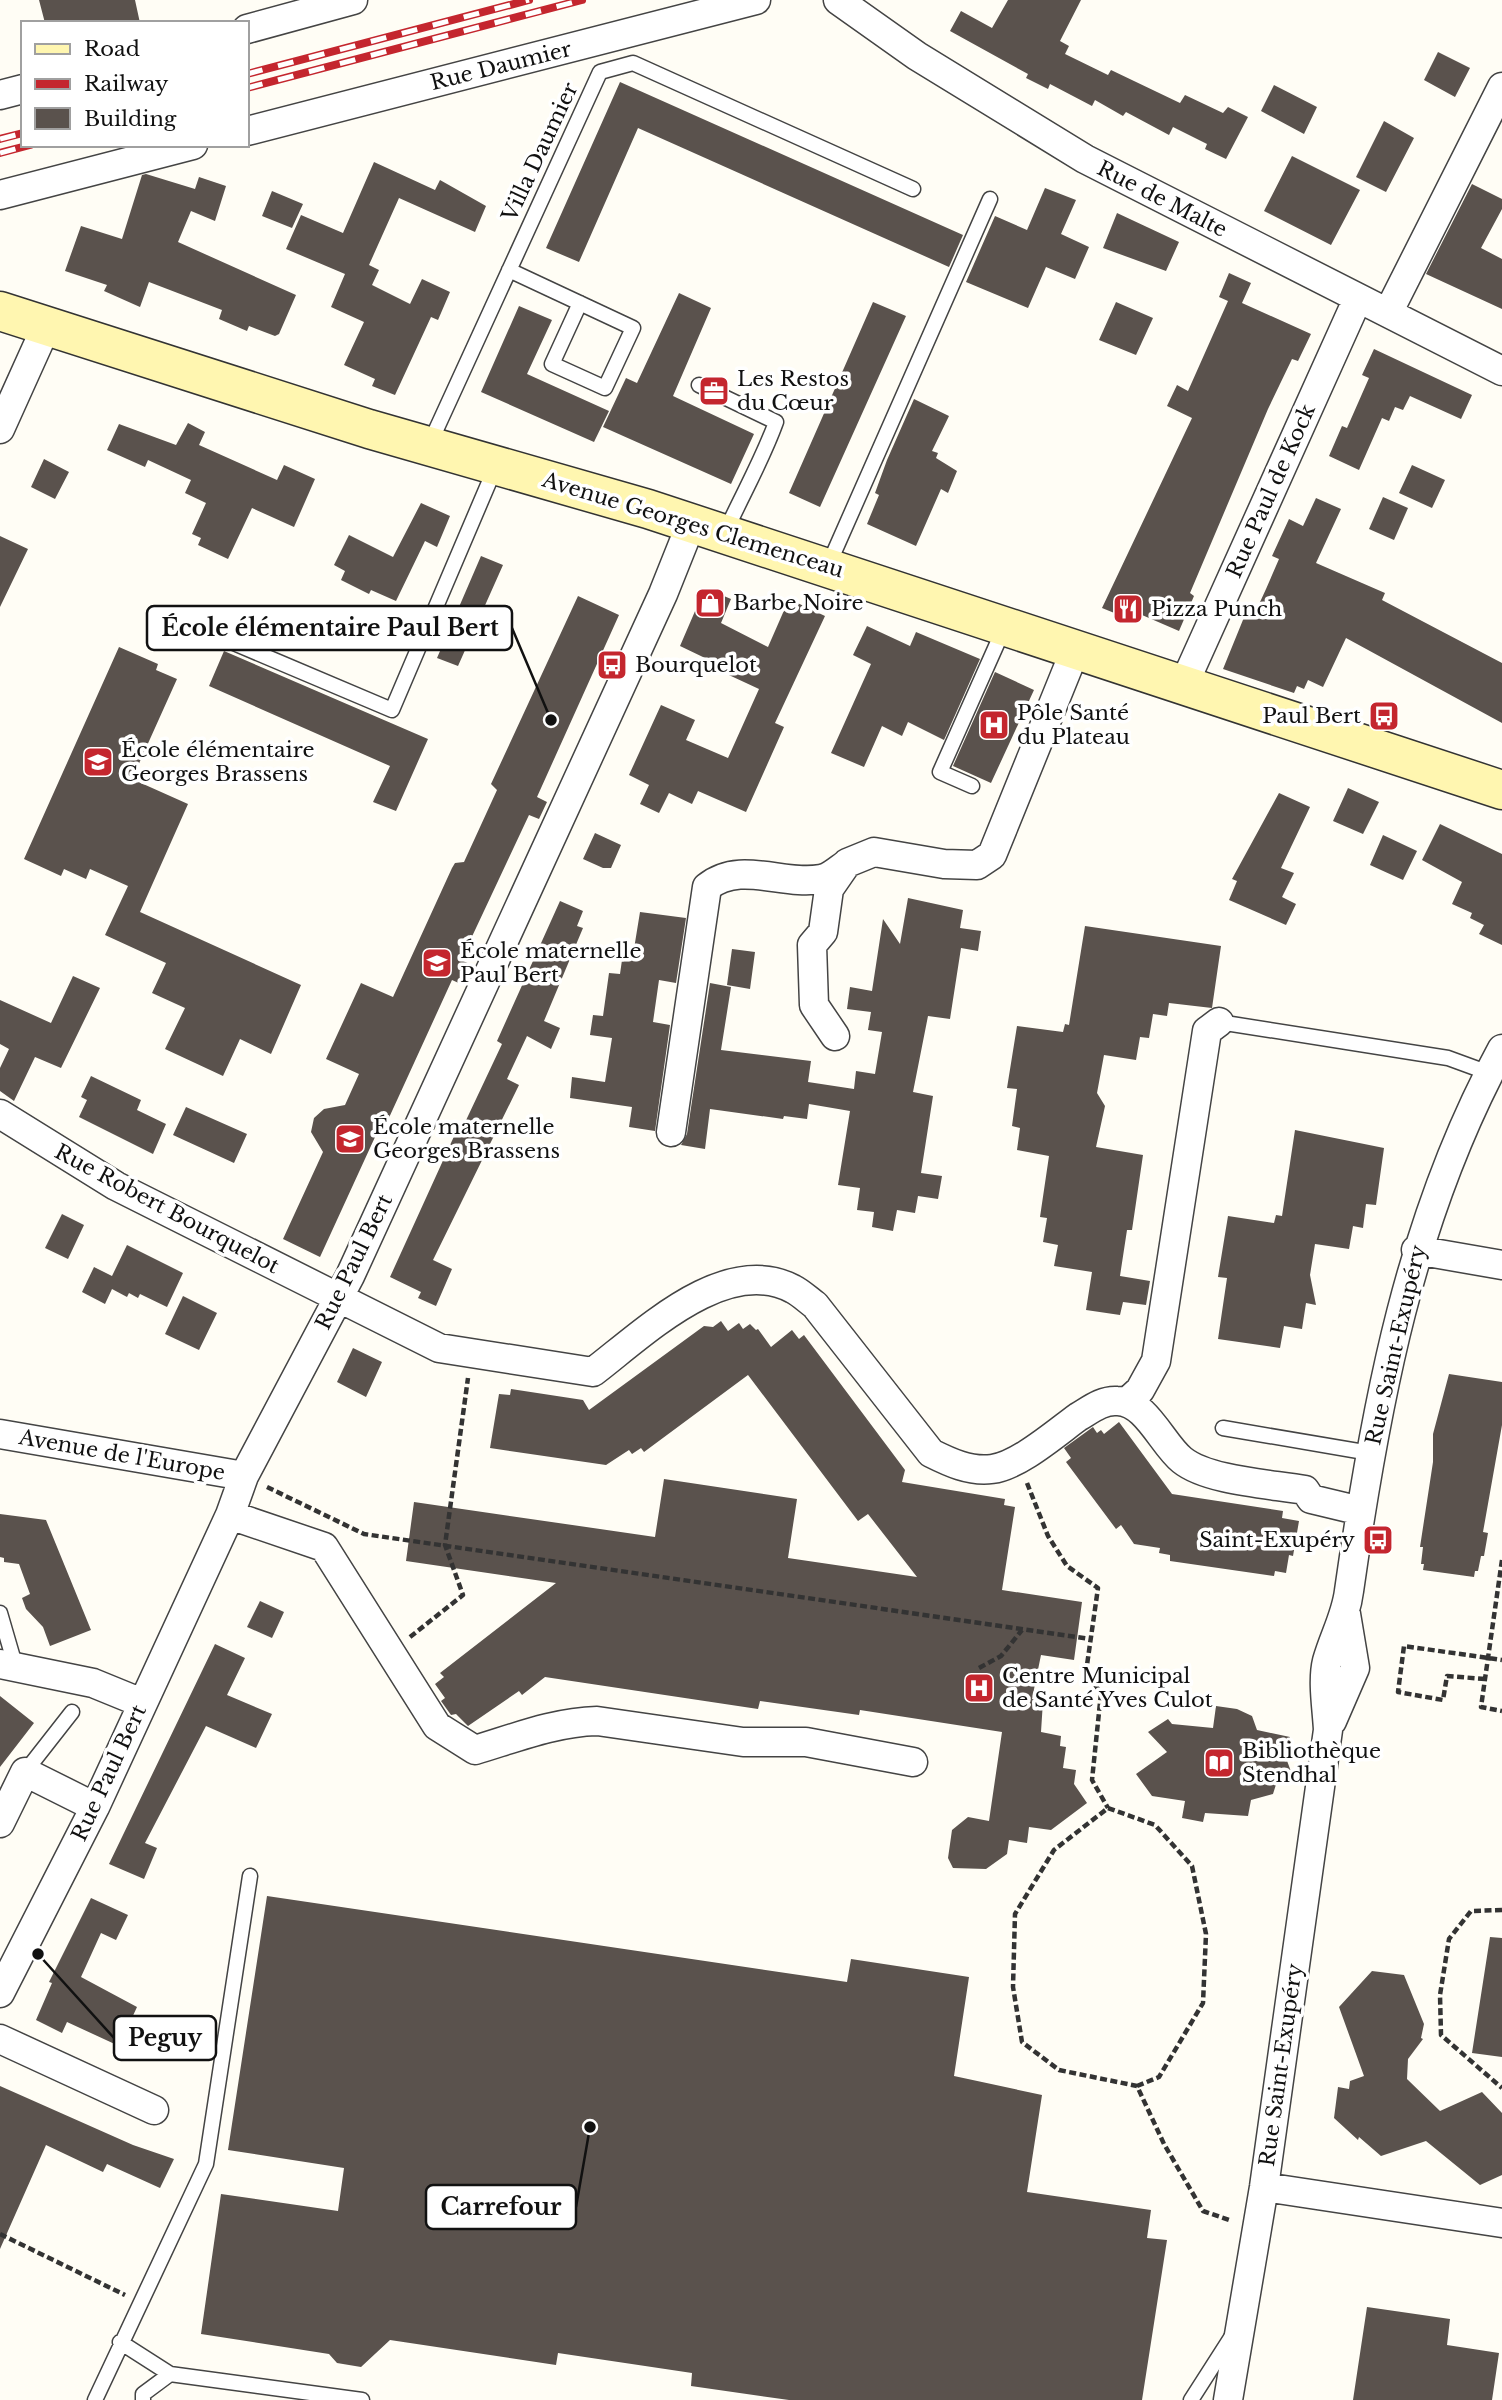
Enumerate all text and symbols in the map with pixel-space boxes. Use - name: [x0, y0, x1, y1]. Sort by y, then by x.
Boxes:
- legend: [21, 21, 248, 147]
- text: Road: [84, 36, 140, 62]
- street label: Rue Daumier: [428, 36, 574, 96]
- text: Railway: [84, 71, 169, 97]
- street label: Villa Daumier: [496, 78, 584, 227]
- text: Building: [84, 106, 177, 132]
- street label: Rue de Malte: [1093, 155, 1231, 243]
- place label: Les Restos du Cœur: [737, 366, 849, 416]
- office icon: Les Restos du Cœur: [697, 374, 731, 408]
- street label: Rue Paul de Kock: [1221, 400, 1321, 582]
- street label: Avenue Georges Clemenceau: [538, 466, 847, 583]
- shop icon: Barbe Noire: [693, 586, 727, 620]
- place label: Barbe Noire: [733, 590, 864, 616]
- restaurant icon: Pizza Punch: [1111, 592, 1145, 626]
- place label: Pizza Punch: [1151, 596, 1282, 622]
- callout: École élémentaire Paul Bert: [147, 606, 512, 650]
- text: École élémentaire Paul Bert: [161, 613, 499, 642]
- bus stop icon: Bourquelot: [595, 648, 629, 682]
- place label: Bourquelot: [635, 652, 757, 678]
- bus stop icon: Paul Bert: [1367, 699, 1401, 733]
- place label: Pôle Santé du Plateau: [1017, 700, 1130, 750]
- place label: Paul Bert: [1262, 703, 1361, 729]
- hospital icon: Pôle Santé du Plateau: [977, 708, 1011, 742]
- place label: École élémentaire Georges Brassens: [121, 737, 315, 787]
- school or university icon: École élémentaire Georges Brassens: [81, 745, 115, 779]
- place label: École maternelle Paul Bert: [460, 938, 641, 988]
- school or university icon: École maternelle Paul Bert: [420, 946, 454, 980]
- place label: École maternelle Georges Brassens: [373, 1114, 560, 1164]
- school or university icon: École maternelle Georges Brassens: [333, 1122, 367, 1156]
- street label: Rue Robert Bourquelot: [50, 1139, 284, 1279]
- street label: Rue Paul Bert: [310, 1190, 398, 1334]
- street label: Rue Saint-Exupéry: [1360, 1242, 1432, 1448]
- street label: Avenue de l'Europe: [16, 1424, 227, 1486]
- bus stop icon: Saint-Exupéry: [1361, 1523, 1395, 1557]
- place label: Saint-Exupéry: [1199, 1527, 1356, 1553]
- place label: Centre Municipal de Santé Yves Culot: [1002, 1663, 1213, 1713]
- hospital icon: Centre Municipal de Santé Yves Culot: [962, 1671, 996, 1705]
- street label: Rue Paul Bert: [66, 1701, 152, 1845]
- place label: Bibliothèque Stendhal: [1242, 1738, 1381, 1788]
- library icon: Bibliothèque Stendhal: [1202, 1746, 1236, 1780]
- street label: Rue Saint-Exupéry: [1254, 1961, 1308, 2168]
- callout: Peguy: [114, 2016, 216, 2060]
- text: Peguy: [128, 2024, 203, 2052]
- callout: Carrefour: [426, 2185, 576, 2229]
- text: Carrefour: [440, 2193, 562, 2221]

